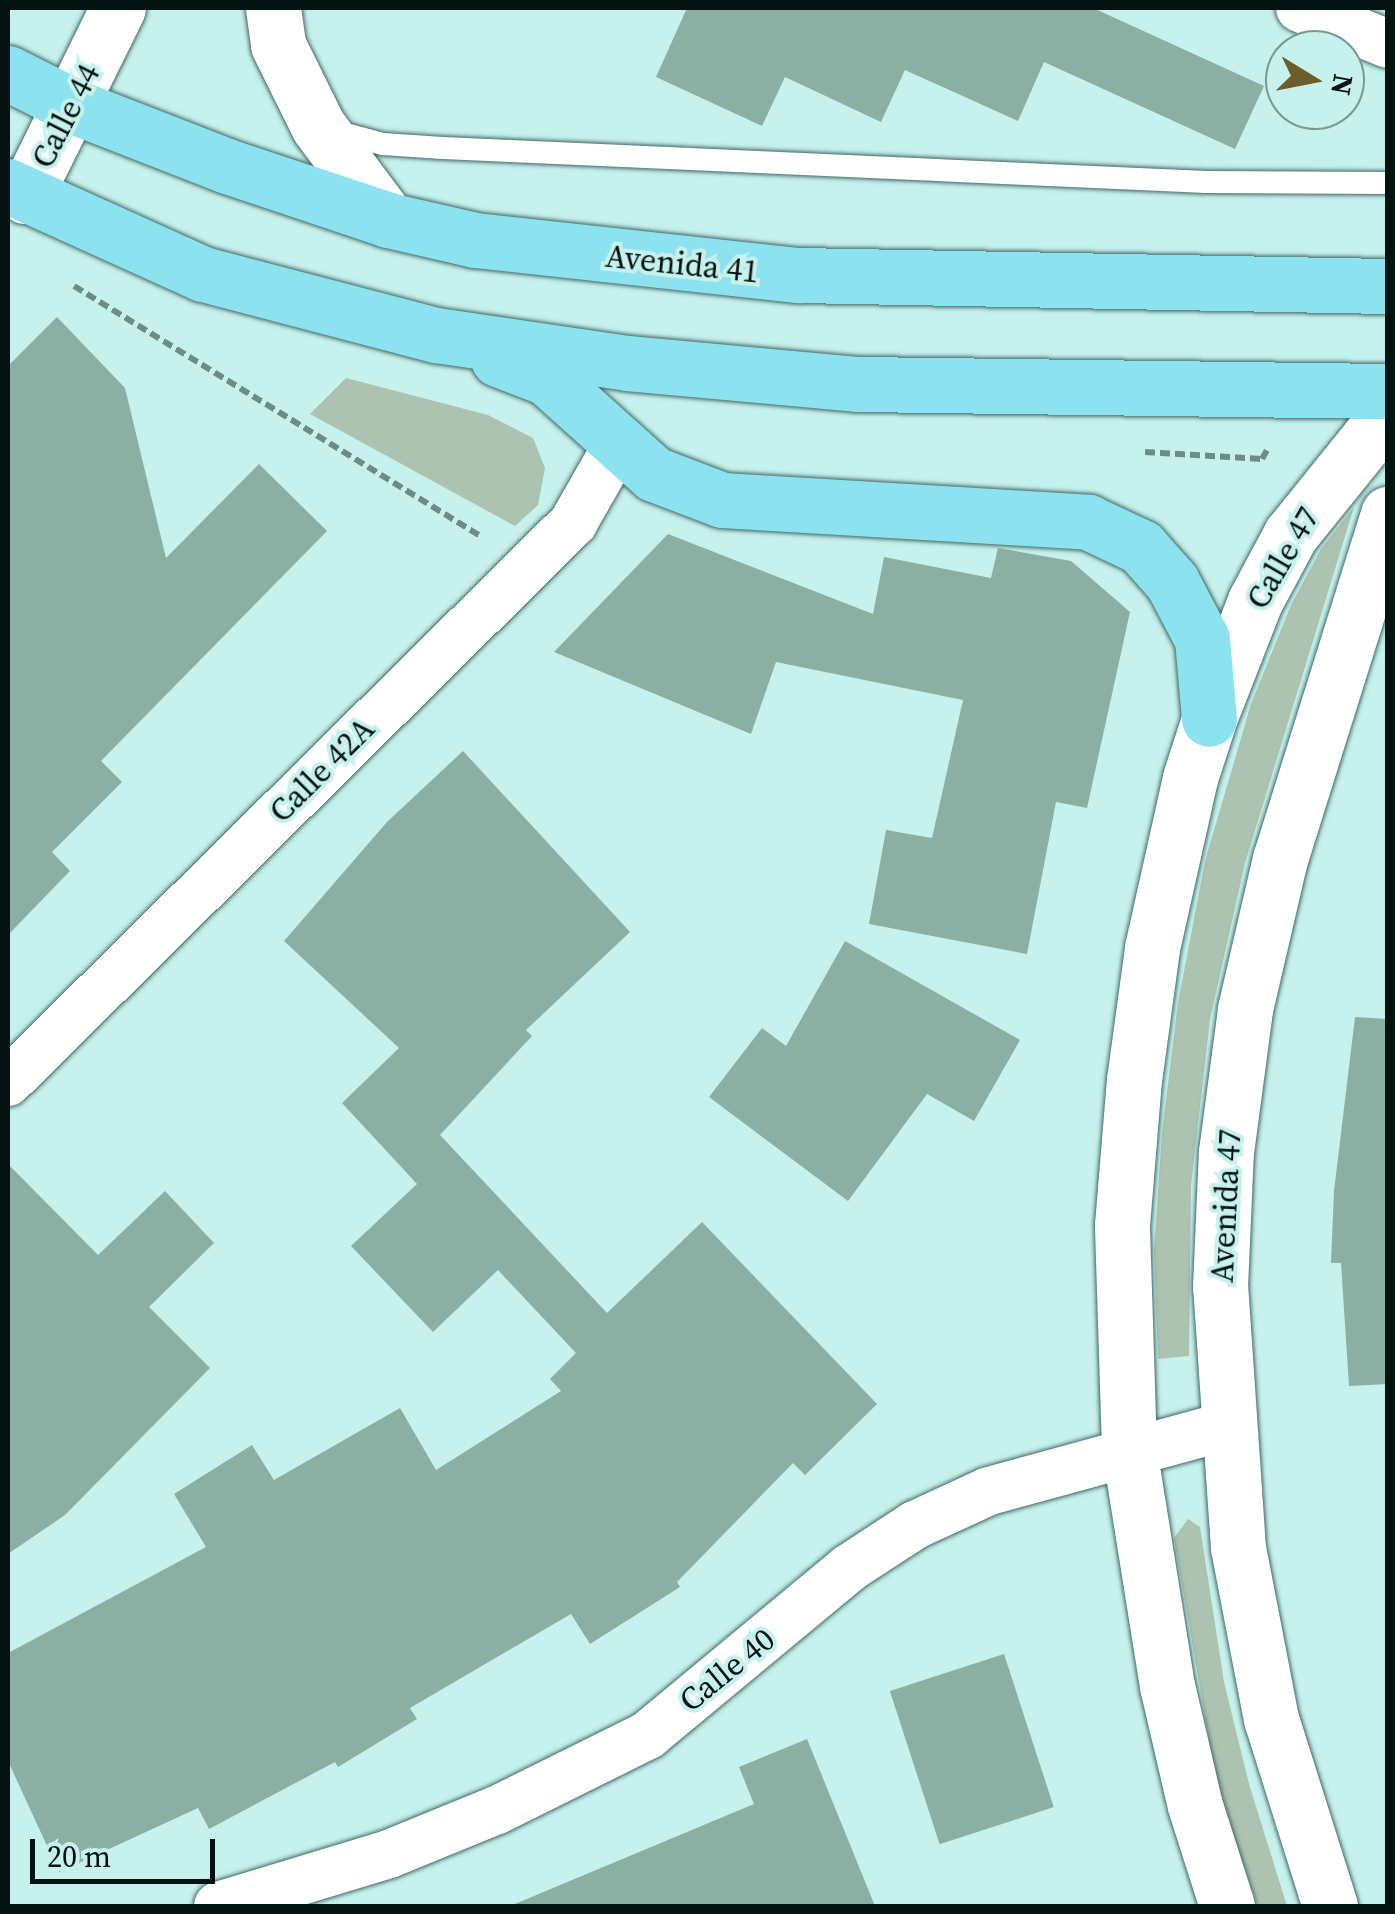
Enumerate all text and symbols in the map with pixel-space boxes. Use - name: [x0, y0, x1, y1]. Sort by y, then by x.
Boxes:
- north arrow: [1265, 30, 1365, 130]
- street label: Calle 44: [24, 58, 108, 174]
- text: N: [1322, 72, 1363, 98]
- street label: Avenida 41: [604, 237, 760, 291]
- street label: Calle 47: [1239, 500, 1327, 616]
- street label: Calle 42A: [262, 710, 382, 830]
- street label: Avenida 47: [1203, 1128, 1249, 1284]
- street label: Calle 40: [672, 1620, 782, 1720]
- scale bar: [35, 1819, 220, 1881]
- text: 20 m: [47, 1836, 111, 1877]

